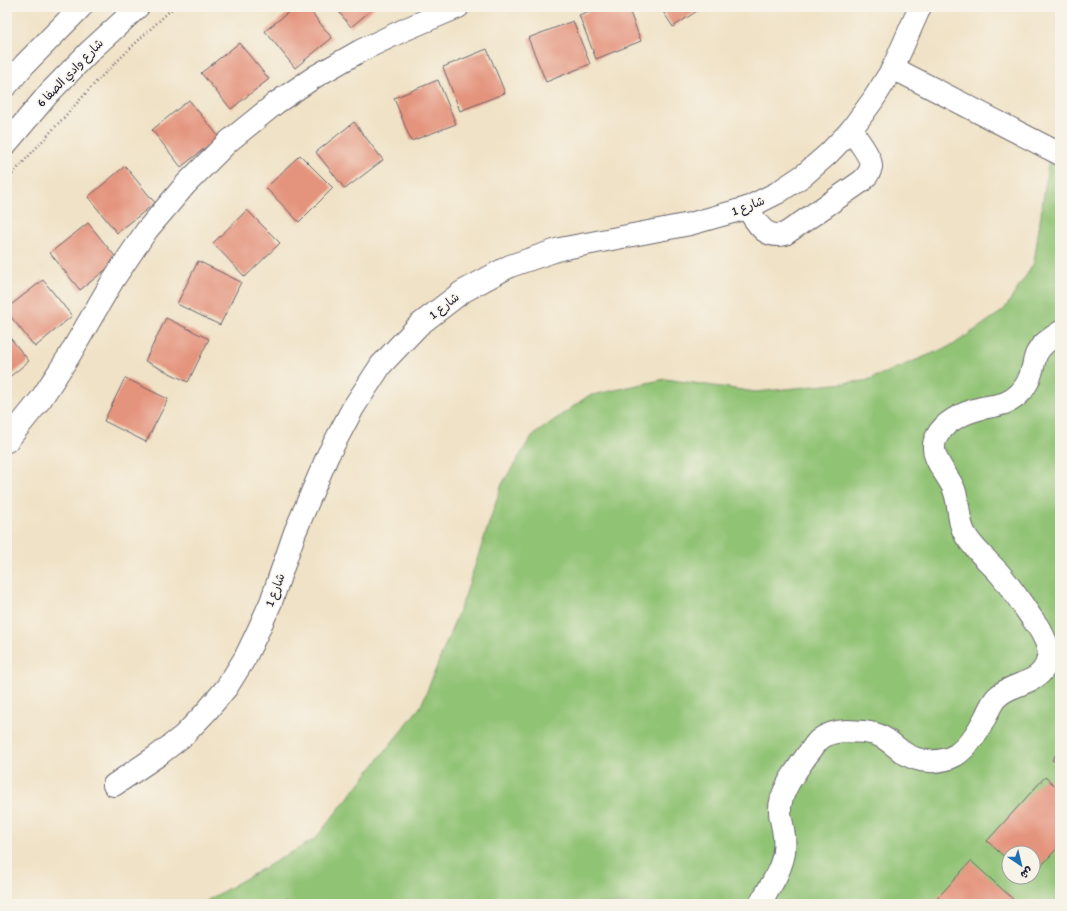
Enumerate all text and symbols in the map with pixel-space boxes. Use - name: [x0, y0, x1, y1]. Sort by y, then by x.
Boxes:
- street label: شارع وادي الصفا 6: [34, 36, 107, 111]
- street label: شارع 1: [730, 193, 767, 221]
- street label: شارع 1: [426, 290, 463, 324]
- street label: شارع 1: [262, 572, 290, 609]
- north arrow: [1001, 845, 1041, 885]
- text: ش: [1018, 864, 1035, 882]

